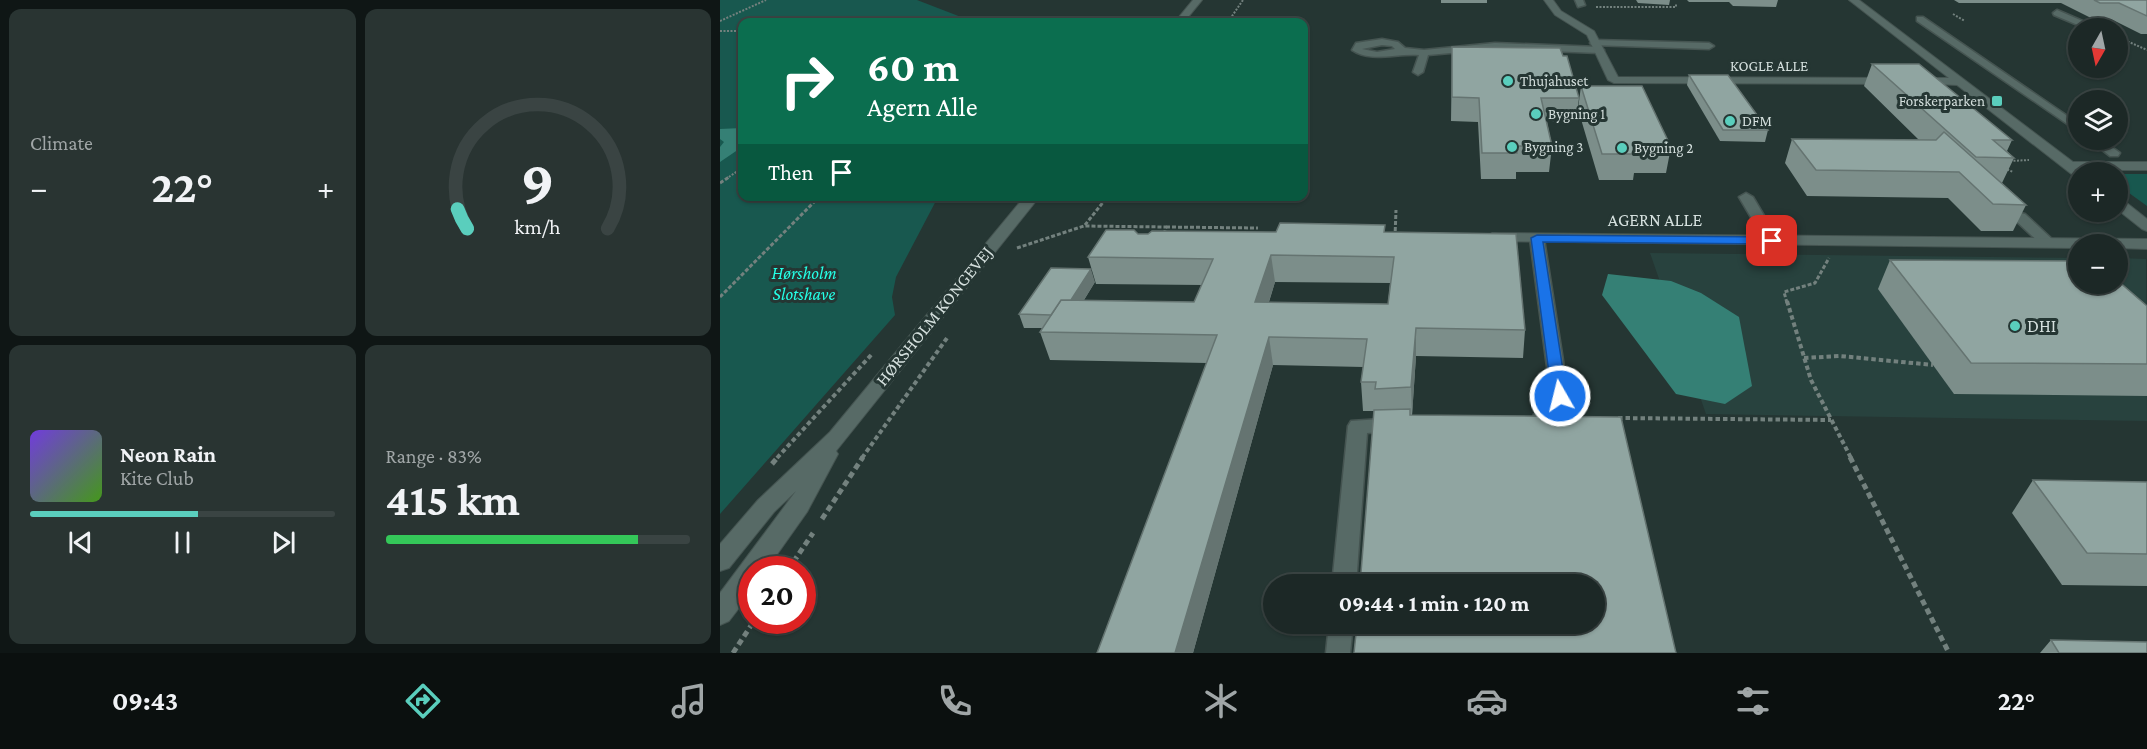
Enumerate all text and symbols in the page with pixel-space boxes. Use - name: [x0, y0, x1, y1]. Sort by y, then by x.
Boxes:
- north arrow: [2068, 18, 2128, 78]
- map controls: [2068, 18, 2128, 294]
- icon: right: [768, 42, 846, 120]
- text: 60 m: [867, 43, 959, 90]
- street label: KOGLE ALLE: [1730, 58, 1808, 74]
- place label: Thujahuset: [1520, 73, 1589, 90]
- marker: Thujahuset: [1501, 74, 1515, 88]
- button: layers: [2068, 90, 2128, 150]
- text: Agern Alle: [867, 92, 978, 122]
- place label: Forskerparken: [1899, 93, 1985, 110]
- marker: Forskerparken: [1990, 94, 2004, 108]
- place label: Bygning 1: [1548, 106, 1605, 123]
- marker: Bygning 1: [1529, 107, 1543, 121]
- place label: DFM: [1742, 113, 1772, 129]
- marker: DFM: [1723, 114, 1737, 128]
- text: Climate: [30, 132, 93, 154]
- place label: Bygning 3: [1524, 139, 1584, 156]
- marker: Bygning 3: [1505, 140, 1519, 154]
- place label: Bygning 2: [1634, 140, 1694, 157]
- marker: Bygning 2: [1615, 141, 1629, 155]
- text: 9: [521, 147, 555, 216]
- icon: arrive: [825, 156, 858, 189]
- text: Then: [768, 160, 813, 185]
- text: 22°: [151, 162, 213, 212]
- button: +: [2068, 162, 2128, 222]
- text: −: [30, 169, 47, 206]
- text: +: [317, 169, 335, 206]
- street label: AGERN ALLE: [1608, 210, 1702, 230]
- pin: [1746, 215, 1797, 266]
- text: km/h: [515, 216, 561, 240]
- icon: arrive: [1755, 224, 1788, 257]
- button: −: [2068, 234, 2128, 294]
- street label: HØRSHOLM KONGEVEJ: [872, 242, 996, 390]
- park label: Hørsholm Slotshave: [771, 263, 837, 304]
- place label: DHI: [2027, 316, 2056, 336]
- marker: DHI: [2008, 319, 2022, 333]
- position arrow: [1528, 364, 1592, 428]
- text: Neon Rain: [120, 442, 216, 467]
- text: Range · 83%: [386, 445, 482, 467]
- text: Kite Club: [120, 467, 194, 489]
- text: 415 km: [386, 475, 520, 525]
- icon: previous: [64, 526, 97, 559]
- icon: pause: [166, 526, 199, 559]
- icon: next: [267, 526, 300, 559]
- speed limit sign: 20: [738, 556, 816, 634]
- text: 09:44 · 1 min · 120 m: [1339, 591, 1529, 616]
- icon: directions: [402, 680, 444, 722]
- icon: music: [668, 680, 710, 722]
- icon: phone: [934, 680, 976, 722]
- icon: climate: [1200, 680, 1242, 722]
- icon: car: [1466, 680, 1508, 722]
- icon: filters: [1732, 680, 1774, 722]
- text: 09:43: [112, 686, 178, 716]
- text: 22°: [1998, 686, 2035, 716]

